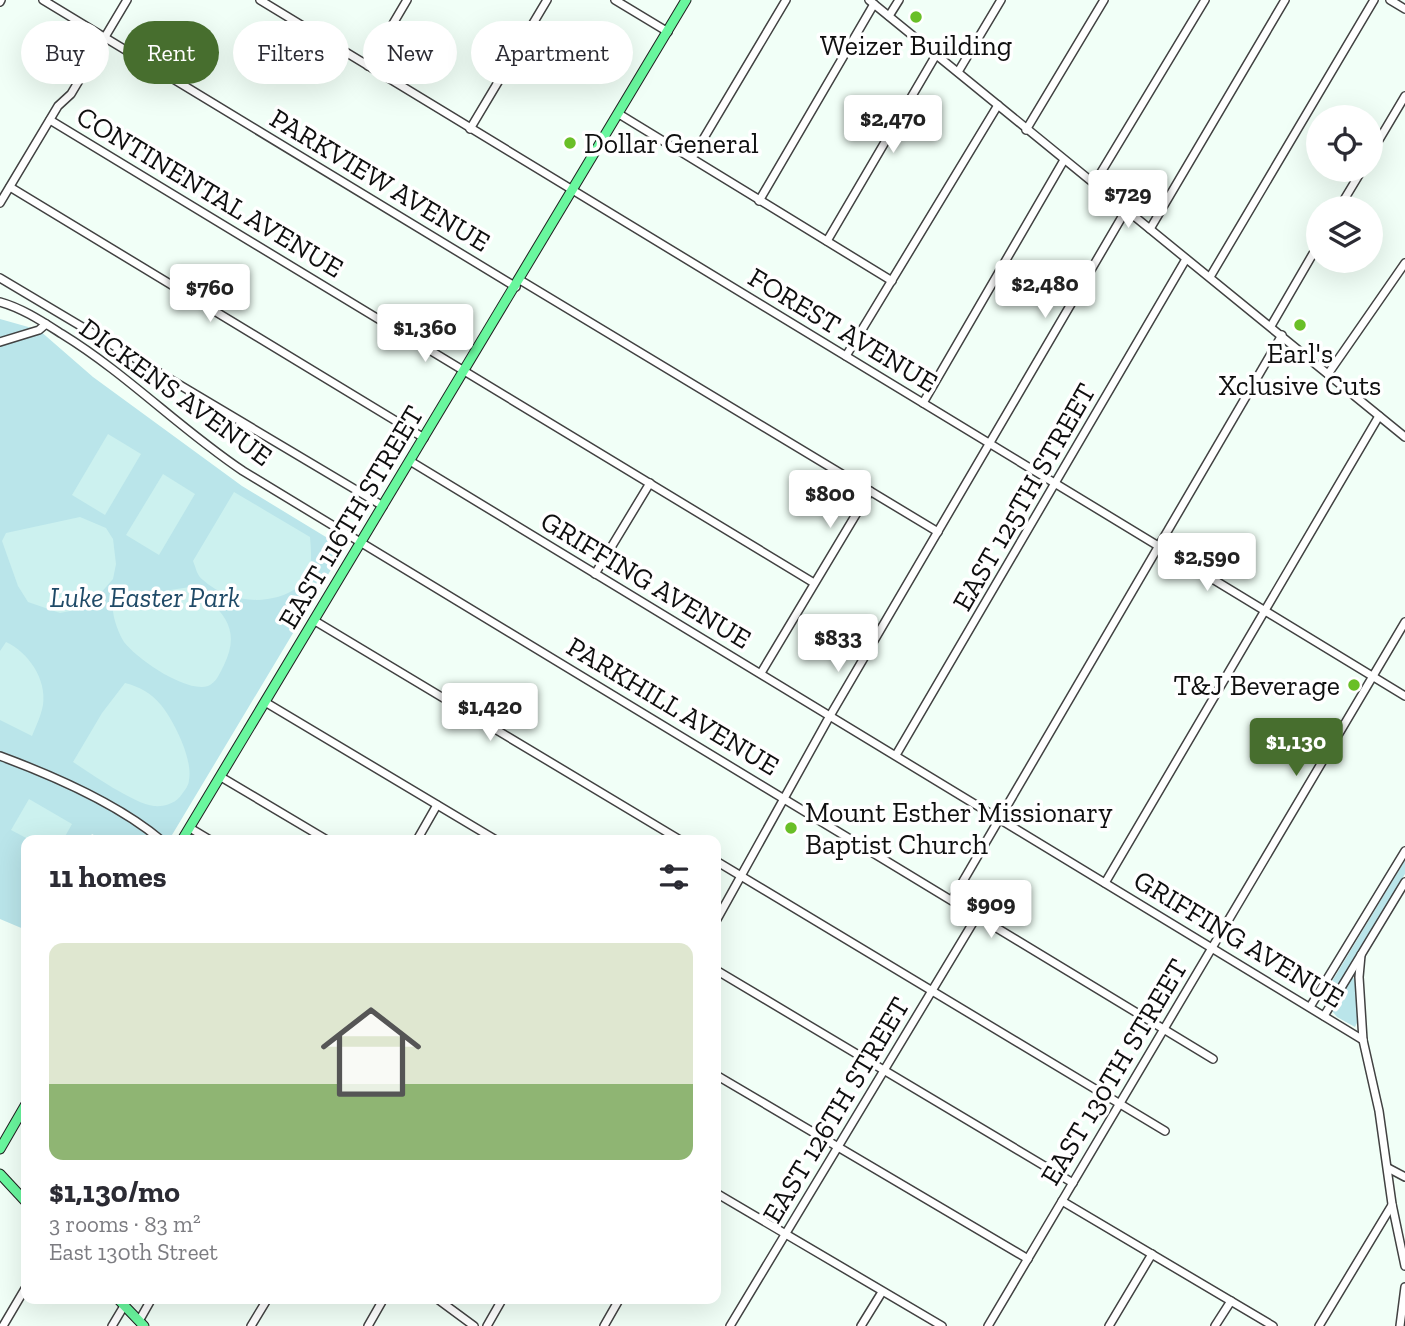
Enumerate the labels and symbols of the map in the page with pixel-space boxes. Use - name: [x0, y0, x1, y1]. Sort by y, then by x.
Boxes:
- marker: Weizer Building: [908, 9, 924, 25]
- place label: Weizer Building: [820, 29, 1012, 62]
- pin: $2,470: [836, 96, 950, 155]
- street label: CONTINENTAL AVENUE: [71, 99, 349, 285]
- street label: PARKVIEW AVENUE: [264, 101, 496, 259]
- place label: Dollar General: [584, 127, 759, 160]
- marker: Dollar General: [562, 135, 578, 151]
- pin: $729: [1087, 170, 1169, 230]
- pin: $2,480: [988, 260, 1102, 320]
- street label: FOREST AVENUE: [742, 261, 944, 399]
- pin: $760: [169, 264, 251, 324]
- pin: $1,360: [368, 304, 482, 364]
- street label: DICKENS AVENUE: [73, 311, 279, 473]
- marker: Earl's Xclusive Cuts: [1292, 317, 1308, 333]
- place label: Earl's Xclusive Cuts: [1219, 337, 1381, 402]
- street label: EAST 125TH STREET: [945, 377, 1103, 617]
- street label: EAST 116TH STREET: [271, 400, 431, 634]
- pin: $800: [789, 470, 871, 530]
- street label: GRIFFING AVENUE: [535, 504, 757, 656]
- pin: $2,590: [1150, 534, 1264, 593]
- park label: Luke Easter Park: [50, 581, 240, 614]
- pin: $833: [797, 614, 879, 674]
- street label: PARKHILL AVENUE: [561, 630, 785, 782]
- place label: T&J Beverage: [1173, 669, 1340, 702]
- marker: T&J Beverage: [1346, 677, 1362, 693]
- pin: $1,420: [433, 684, 547, 743]
- pin: $1,130: [1239, 718, 1353, 778]
- place label: Mount Esther Missionary Baptist Church: [805, 796, 1113, 861]
- marker: Mount Esther Missionary Baptist Church: [783, 820, 799, 836]
- street label: GRIFFING AVENUE: [1128, 863, 1350, 1015]
- pin: $909: [950, 880, 1032, 940]
- street label: EAST 130TH STREET: [1033, 953, 1195, 1191]
- street label: EAST 126TH STREET: [756, 991, 916, 1229]

